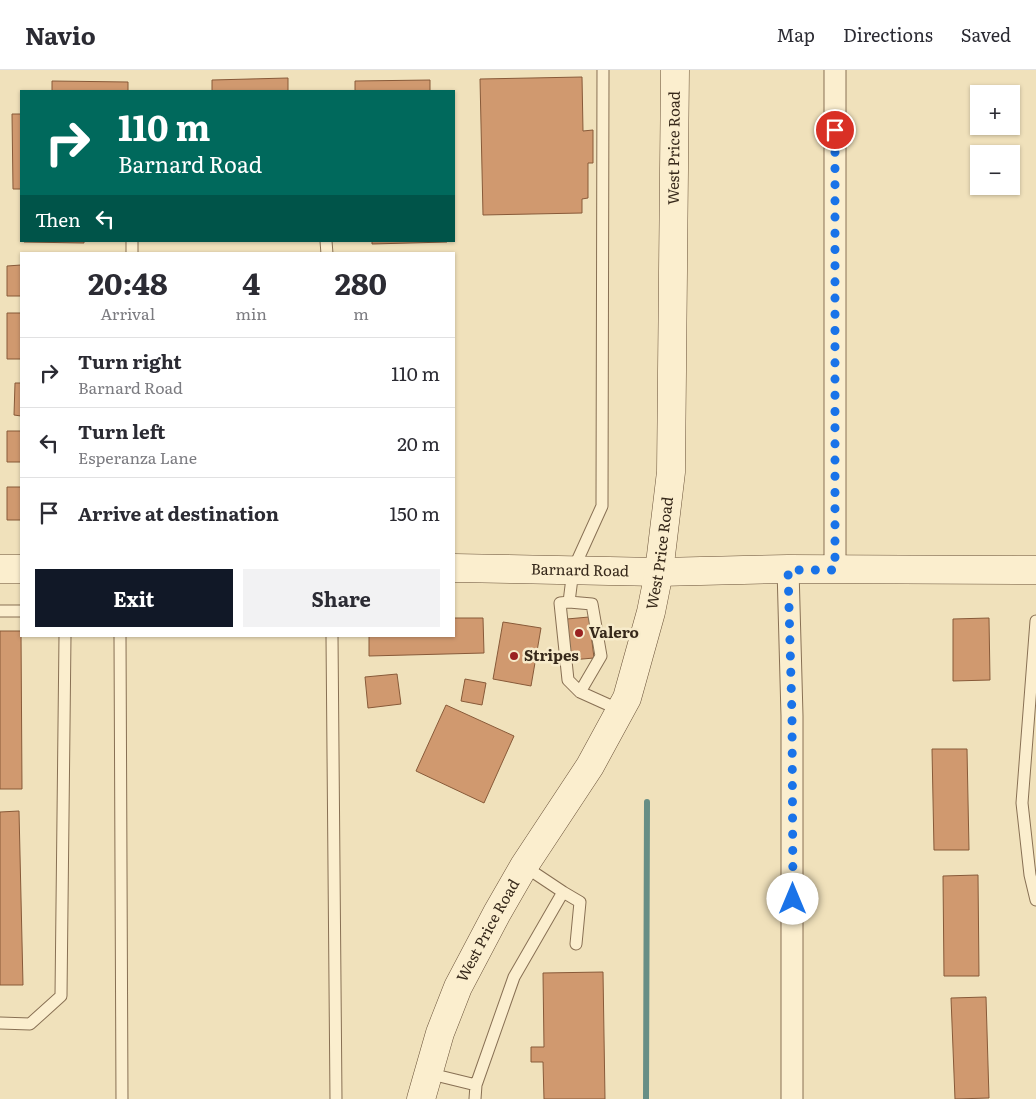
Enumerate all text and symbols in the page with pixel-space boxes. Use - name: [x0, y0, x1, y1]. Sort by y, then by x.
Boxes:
- text: Navio: [25, 17, 96, 52]
- text: Map: [777, 21, 815, 48]
- text: Directions: [843, 21, 933, 48]
- text: Saved: [961, 21, 1011, 48]
- map controls: [970, 85, 1020, 195]
- button: +: [970, 85, 1020, 135]
- street label: West Price Road: [661, 91, 685, 205]
- text: 110 m: [118, 100, 210, 152]
- pin: [814, 109, 856, 151]
- icon: right: [35, 110, 100, 175]
- icon: arrive: [821, 116, 849, 144]
- button: −: [970, 145, 1020, 195]
- text: Barnard Road: [118, 147, 262, 180]
- text: Then: [35, 205, 81, 233]
- icon: left: [91, 205, 119, 233]
- text: 20:48: [88, 260, 168, 304]
- text: 4: [242, 260, 260, 304]
- text: 280: [335, 260, 387, 304]
- text: Arrival: [100, 301, 155, 325]
- text: min: [235, 301, 267, 325]
- text: m: [353, 301, 369, 325]
- text: Turn right: [78, 347, 182, 375]
- icon: right: [35, 359, 63, 387]
- text: 110 m: [391, 359, 440, 387]
- text: Barnard Road: [78, 375, 183, 399]
- text: Turn left: [78, 417, 165, 445]
- icon: left: [35, 429, 63, 457]
- text: 20 m: [397, 429, 440, 457]
- text: Esperanza Lane: [78, 445, 197, 469]
- street label: West Price Road: [639, 495, 678, 612]
- icon: arrive: [35, 499, 63, 527]
- text: Arrive at destination: [78, 499, 279, 527]
- text: 150 m: [389, 499, 440, 527]
- street label: Barnard Road: [531, 557, 629, 581]
- button: Exit: [35, 569, 233, 627]
- button: Share: [243, 569, 440, 627]
- place label: Valero: [589, 620, 639, 643]
- marker: Valero: [573, 627, 585, 639]
- place label: Stripes: [524, 643, 579, 666]
- marker: Stripes: [508, 650, 520, 662]
- position arrow: [766, 872, 818, 924]
- street label: West Price Road: [450, 874, 524, 986]

